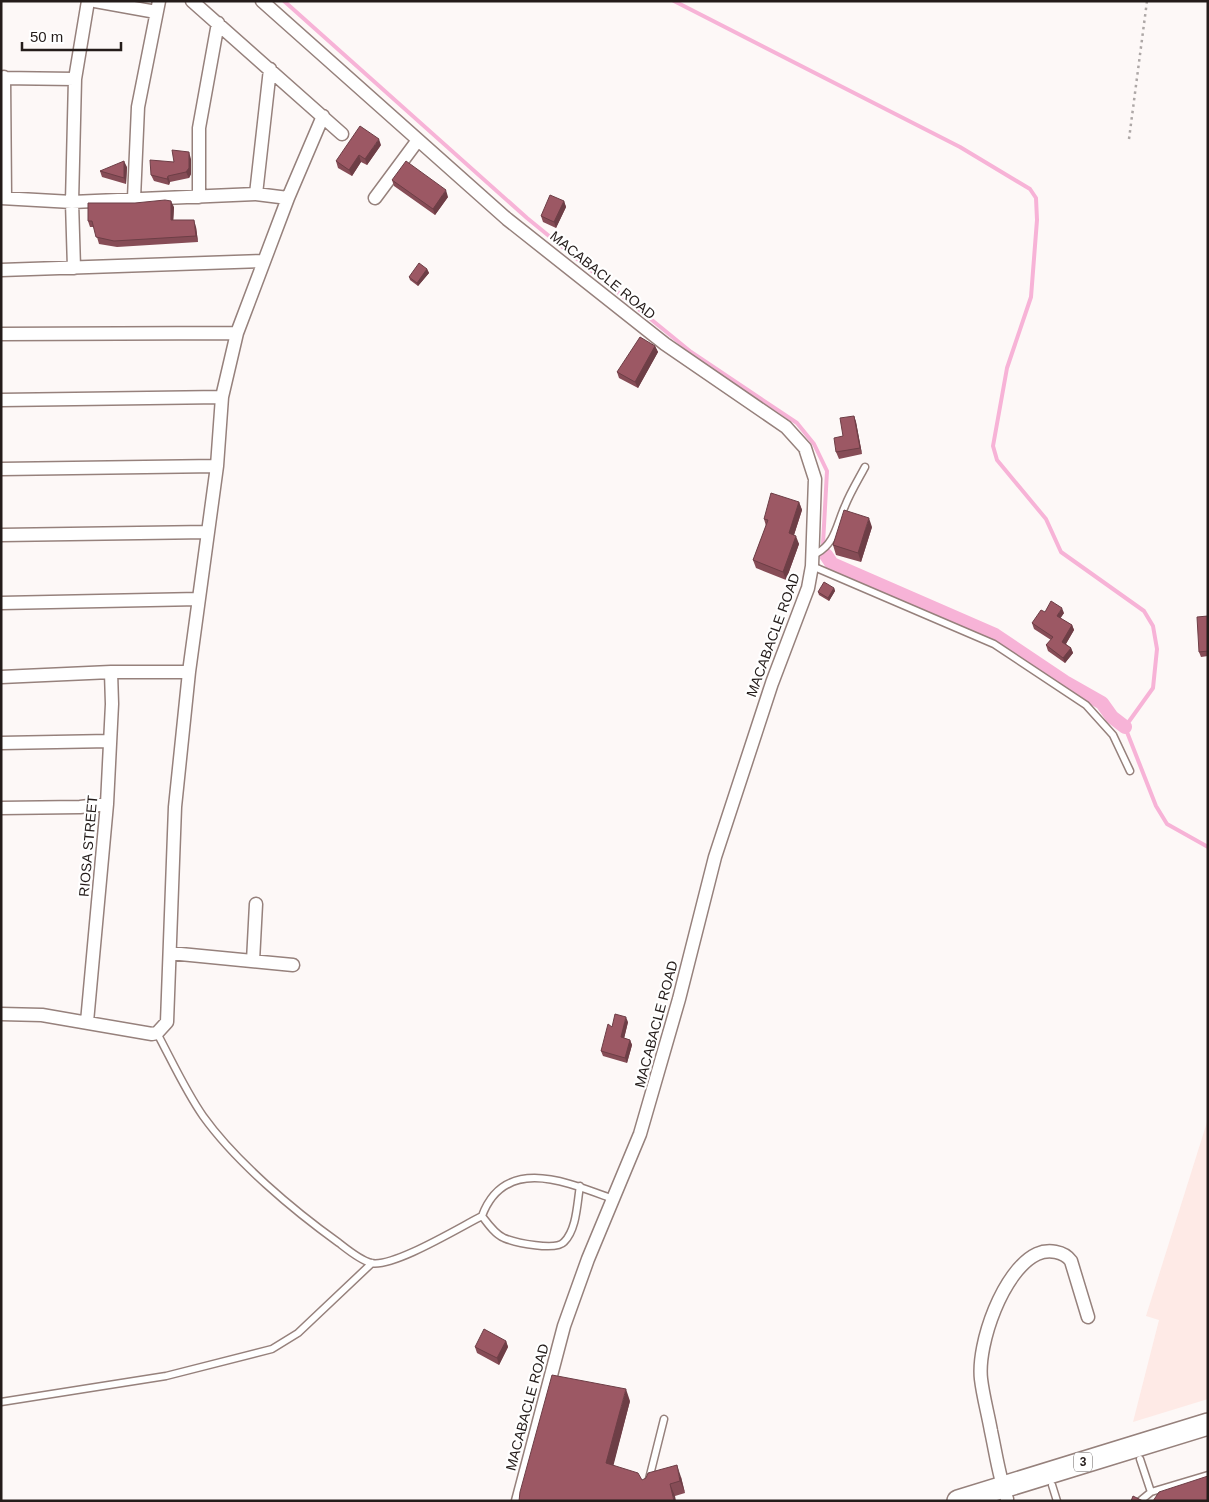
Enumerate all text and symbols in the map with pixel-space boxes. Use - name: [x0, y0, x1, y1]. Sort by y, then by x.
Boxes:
- scale bar: [22, 20, 121, 52]
- text: 50 m: [30, 28, 63, 45]
- street label: MACABACLE ROAD: [547, 228, 659, 322]
- street label: MACABACLE ROAD: [743, 571, 803, 699]
- street label: RIOSA STREET: [76, 794, 100, 897]
- street label: MACABACLE ROAD: [631, 959, 681, 1089]
- street label: MACABACLE ROAD: [502, 1342, 552, 1472]
- road number: 3: [1074, 1452, 1092, 1471]

